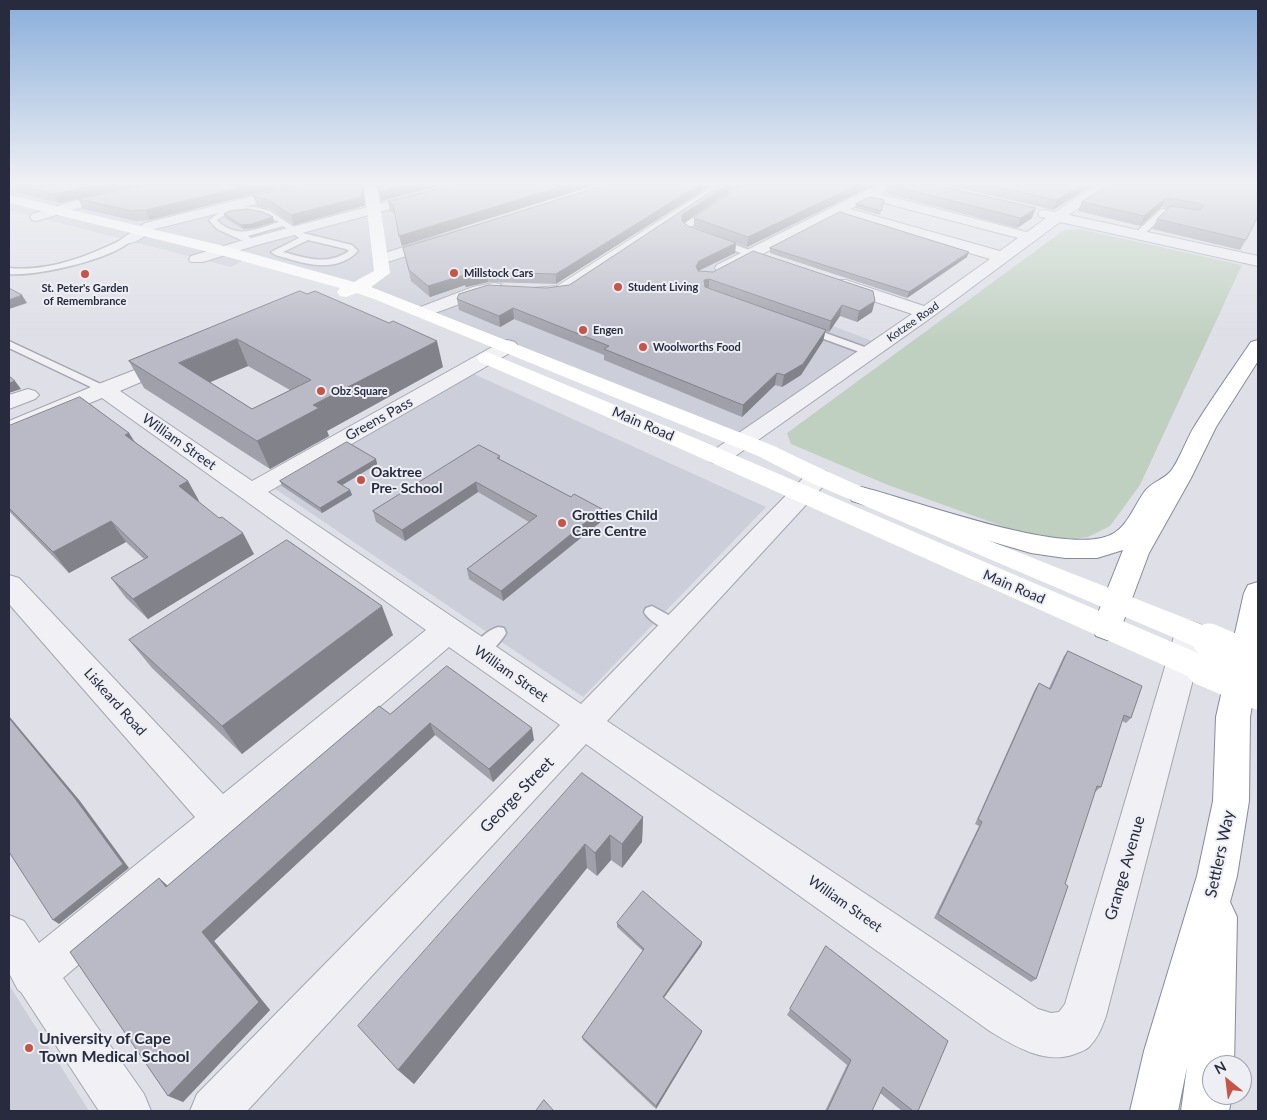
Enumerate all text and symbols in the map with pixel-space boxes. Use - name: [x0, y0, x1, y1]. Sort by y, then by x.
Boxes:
- place label: Millstock Cars: [464, 266, 533, 280]
- marker: Millstock Cars: [448, 267, 460, 279]
- marker: St. Peter's Garden of Remembrance: [79, 268, 91, 280]
- place label: Student Living: [628, 280, 698, 294]
- place label: St. Peter's Garden of Remembrance: [41, 281, 129, 307]
- marker: Student Living: [612, 281, 624, 293]
- street label: Kotzee Road: [884, 299, 942, 345]
- place label: Engen: [593, 323, 623, 337]
- marker: Engen: [577, 324, 589, 336]
- place label: Woolworths Food: [653, 340, 741, 354]
- marker: Woolworths Food: [637, 341, 649, 353]
- place label: Obz Square: [331, 384, 388, 398]
- marker: Obz Square: [315, 385, 327, 397]
- street label: Greens Pass: [342, 394, 416, 444]
- street label: Main Road: [610, 403, 676, 445]
- street label: William Street: [139, 410, 219, 474]
- place label: Oaktree Pre- School: [371, 464, 443, 497]
- marker: Oaktree Pre- School: [355, 474, 367, 486]
- place label: Grotties Child Care Centre: [572, 507, 658, 540]
- marker: Grotties Child Care Centre: [556, 517, 568, 529]
- street label: Main Road: [981, 566, 1047, 608]
- street label: William Street: [471, 642, 551, 706]
- street label: Liskeard Road: [80, 665, 150, 739]
- street label: George Street: [476, 753, 558, 837]
- street label: Settlers Way: [1201, 809, 1239, 899]
- street label: Grange Avenue: [1101, 814, 1149, 922]
- street label: William Street: [805, 872, 885, 936]
- place label: University of Cape Town Medical School: [39, 1029, 190, 1067]
- marker: University of Cape Town Medical School: [23, 1042, 35, 1054]
- north arrow: [1202, 1055, 1252, 1105]
- text: N: [1211, 1057, 1229, 1077]

